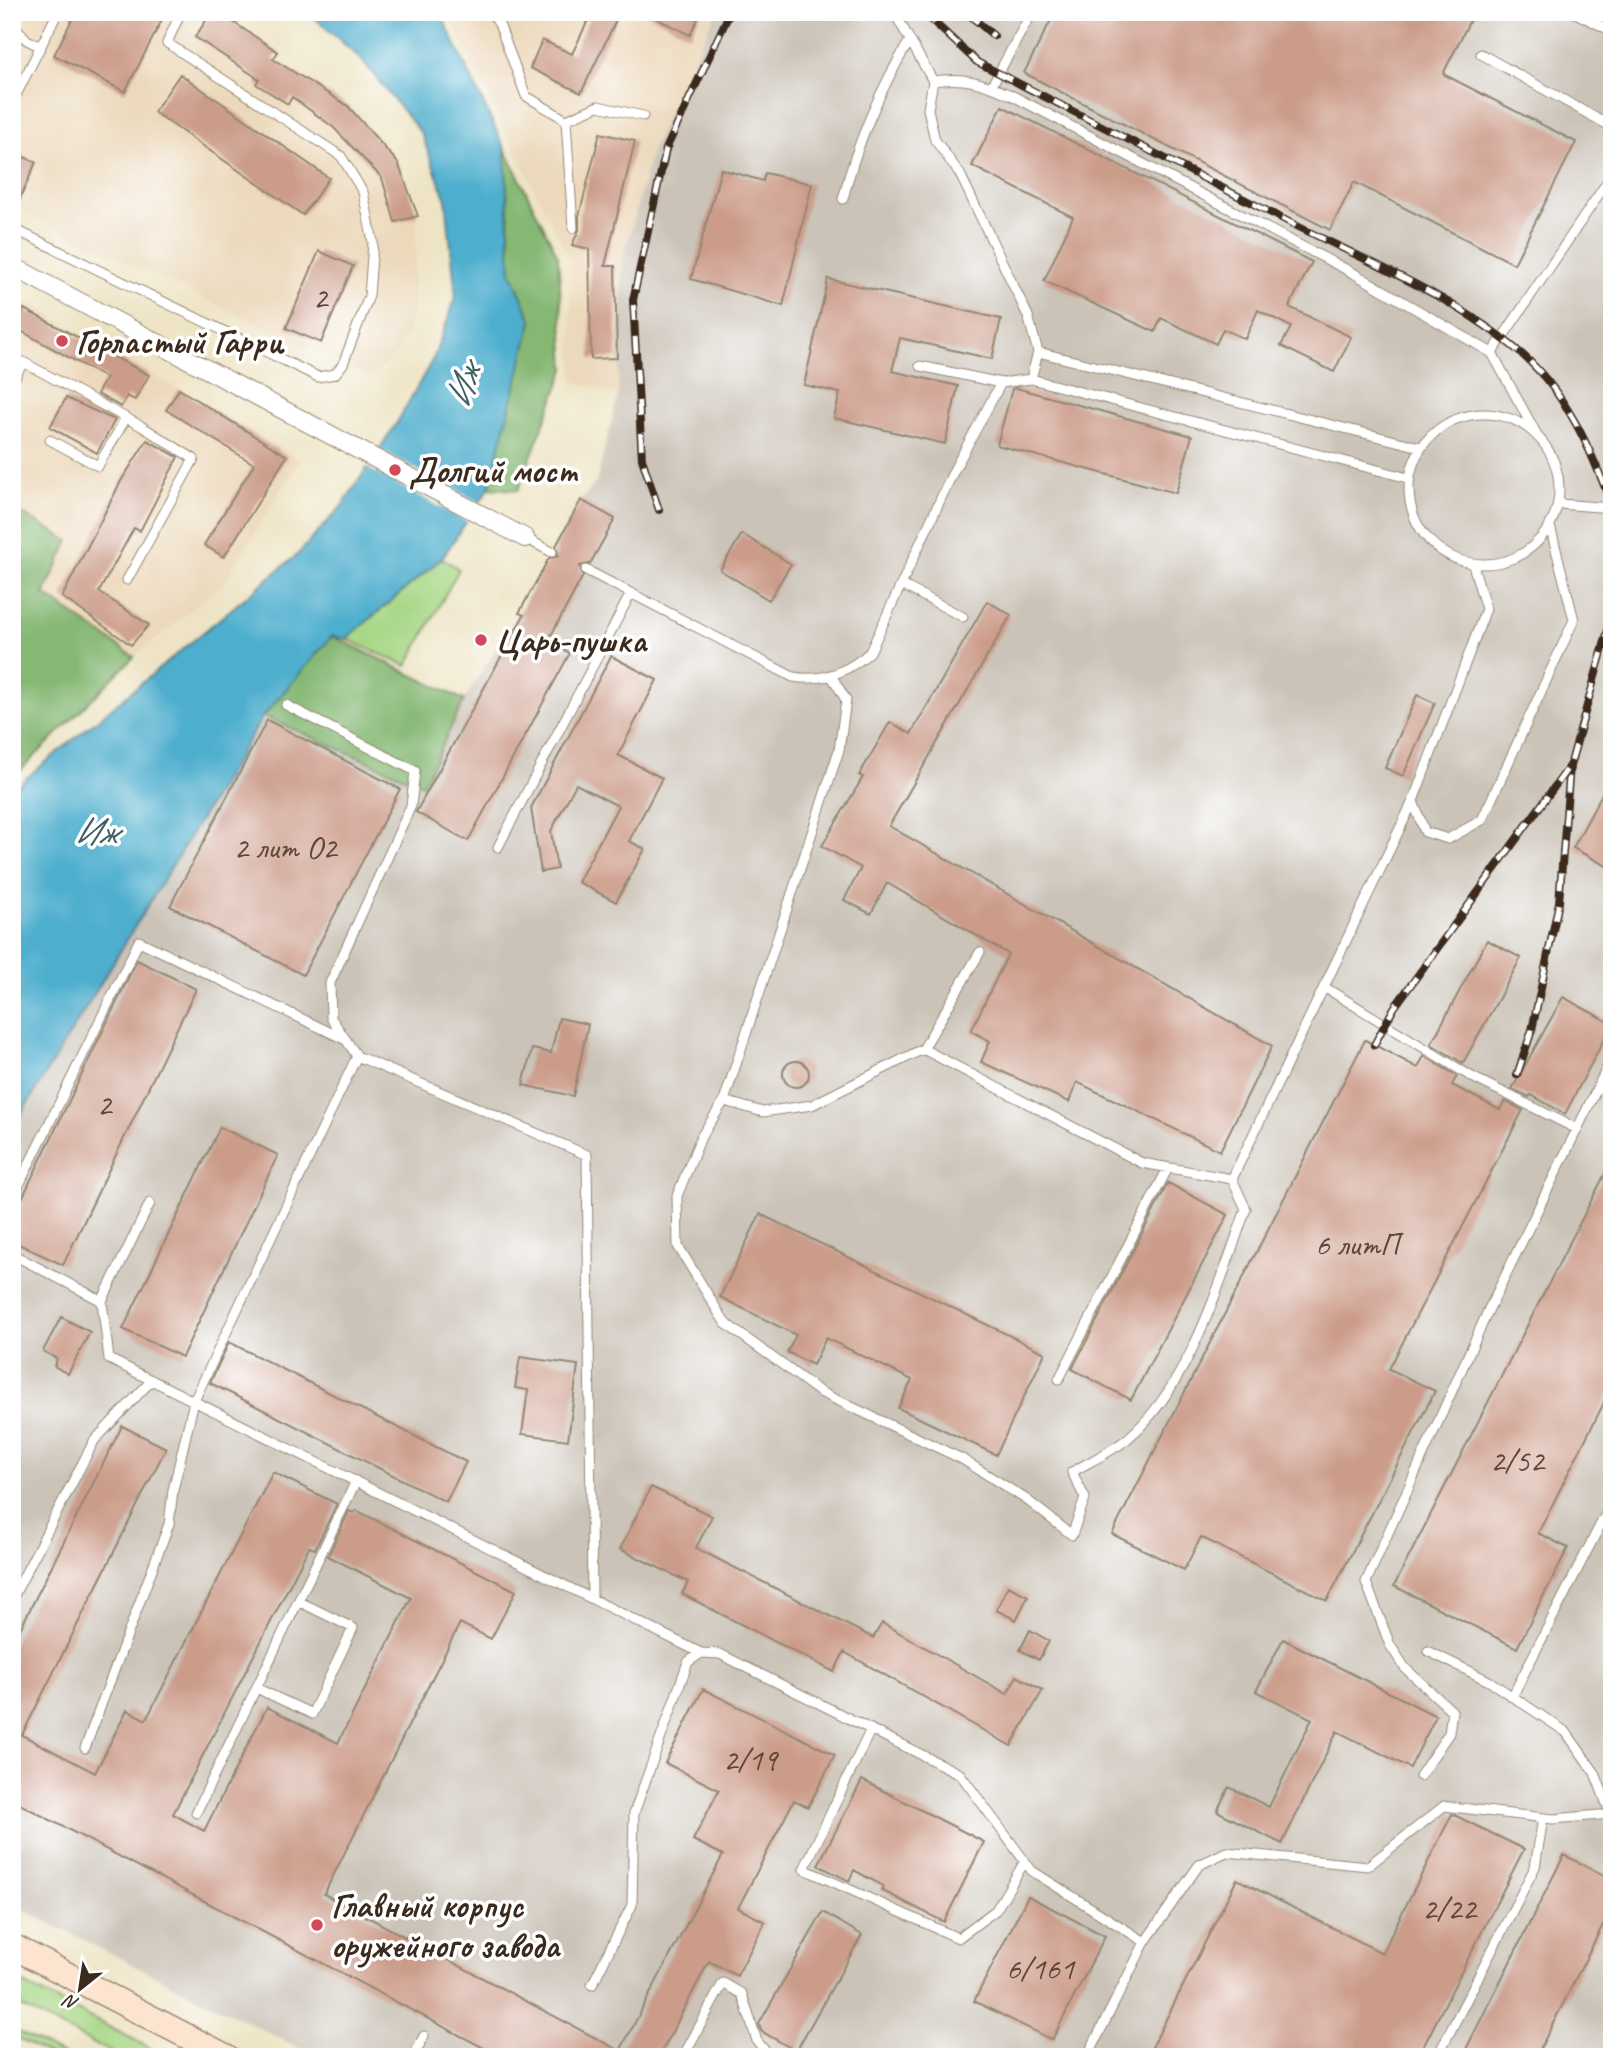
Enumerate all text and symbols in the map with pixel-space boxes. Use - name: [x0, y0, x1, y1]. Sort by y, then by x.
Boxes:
- house number: 2: [313, 277, 330, 318]
- place label: Горластый Гарри: [76, 319, 285, 364]
- marker: Горластый Гарри: [54, 333, 70, 349]
- water label: Иж: [434, 352, 493, 413]
- place label: Долгий мост: [409, 448, 579, 493]
- marker: Долгий мост: [387, 462, 403, 478]
- place label: Царь-пушка: [495, 618, 649, 663]
- marker: Царь-пушка: [473, 632, 489, 648]
- water label: Иж: [74, 807, 124, 854]
- house number: 2 лит О2: [234, 827, 339, 868]
- house number: 2: [97, 1084, 114, 1125]
- house number: 6 литП: [1315, 1224, 1405, 1265]
- house number: 2/52: [1490, 1440, 1546, 1481]
- house number: 2/19: [723, 1739, 779, 1780]
- place label: Главный корпус оружейного завода: [331, 1883, 562, 1968]
- house number: 2/22: [1422, 1888, 1478, 1929]
- marker: Главный корпус оружейного завода: [309, 1917, 325, 1933]
- house number: 6/161: [1006, 1948, 1076, 1989]
- north arrow: [46, 1954, 116, 2024]
- text: N: [58, 1988, 83, 2016]

